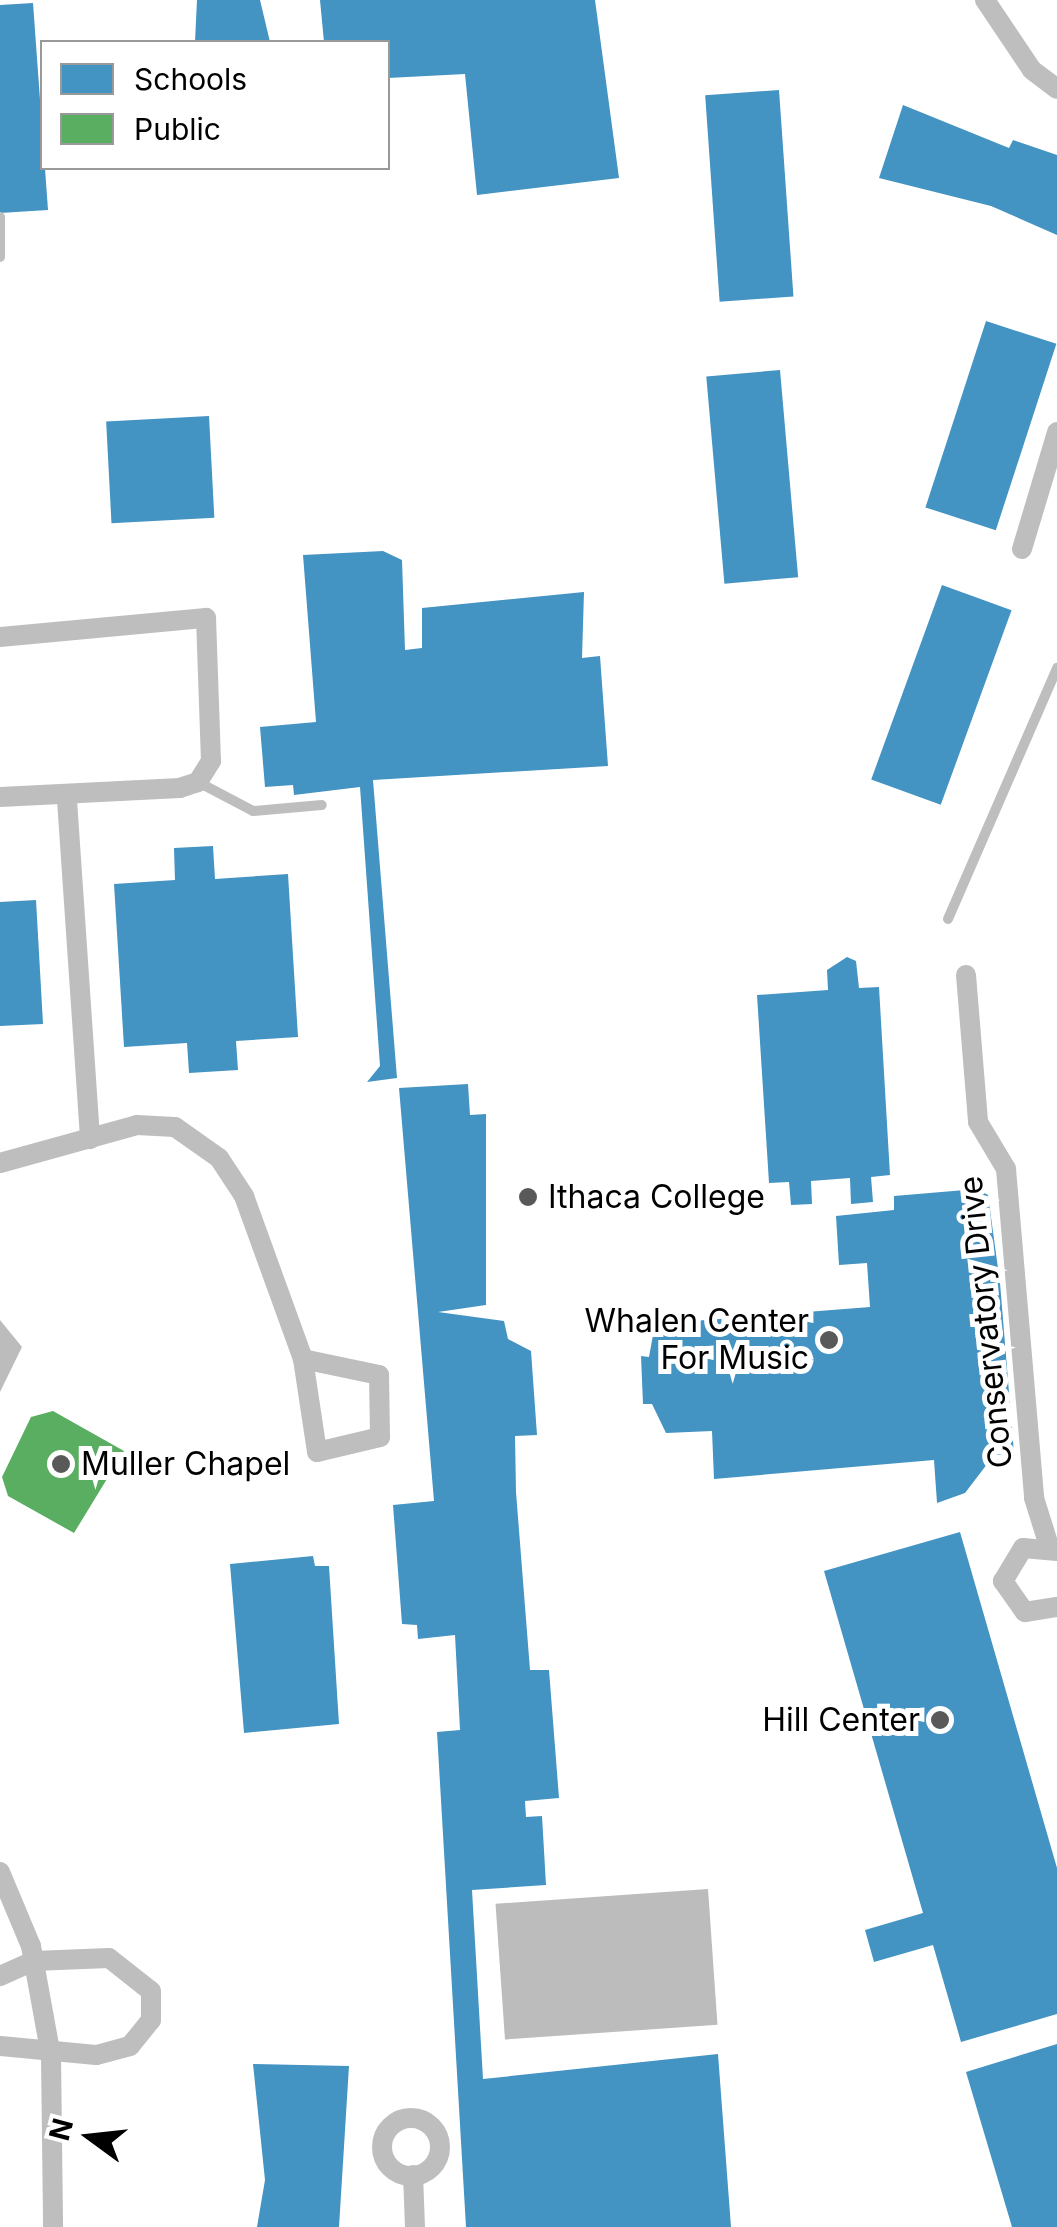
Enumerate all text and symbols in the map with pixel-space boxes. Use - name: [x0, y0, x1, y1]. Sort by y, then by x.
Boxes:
- legend: [40, 40, 390, 170]
- text: Schools: [134, 61, 247, 97]
- text: Public: [134, 111, 221, 147]
- street label: Conservatory Drive: [952, 1174, 1020, 1470]
- place label: Ithaca College: [548, 1178, 765, 1216]
- marker: Ithaca College: [517, 1186, 539, 1208]
- place label: Whalen Center For Music: [584, 1303, 809, 1378]
- marker: Whalen Center For Music: [818, 1329, 840, 1351]
- place label: Muller Chapel: [81, 1445, 290, 1483]
- marker: Muller Chapel: [50, 1453, 72, 1475]
- place label: Hill Center: [762, 1701, 920, 1739]
- marker: Hill Center: [929, 1709, 951, 1731]
- north arrow: [40, 2087, 140, 2187]
- text: N: [42, 2115, 80, 2144]

